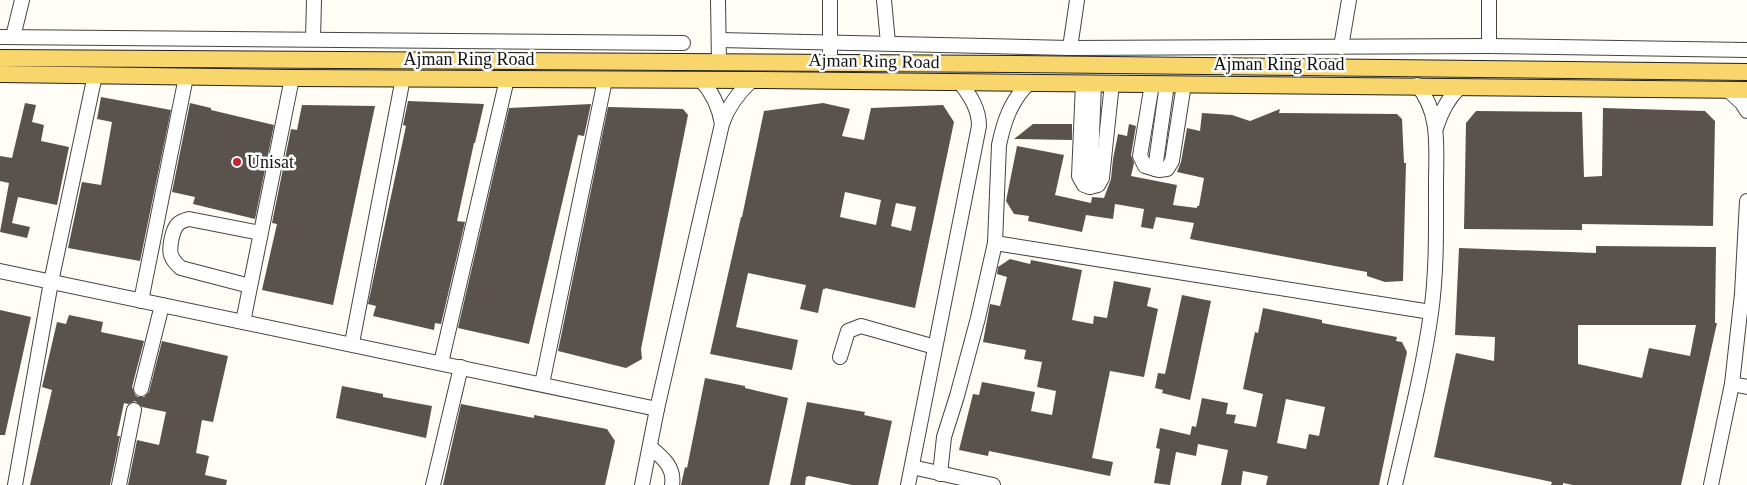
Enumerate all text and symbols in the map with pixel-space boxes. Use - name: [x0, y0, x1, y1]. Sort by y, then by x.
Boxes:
- street label: Ajman Ring Road: [404, 49, 535, 69]
- street label: Ajman Ring Road: [808, 50, 940, 72]
- street label: Ajman Ring Road: [1214, 54, 1345, 74]
- place label: Unisat: [247, 152, 294, 172]
- marker: Unisat: [231, 156, 243, 168]

